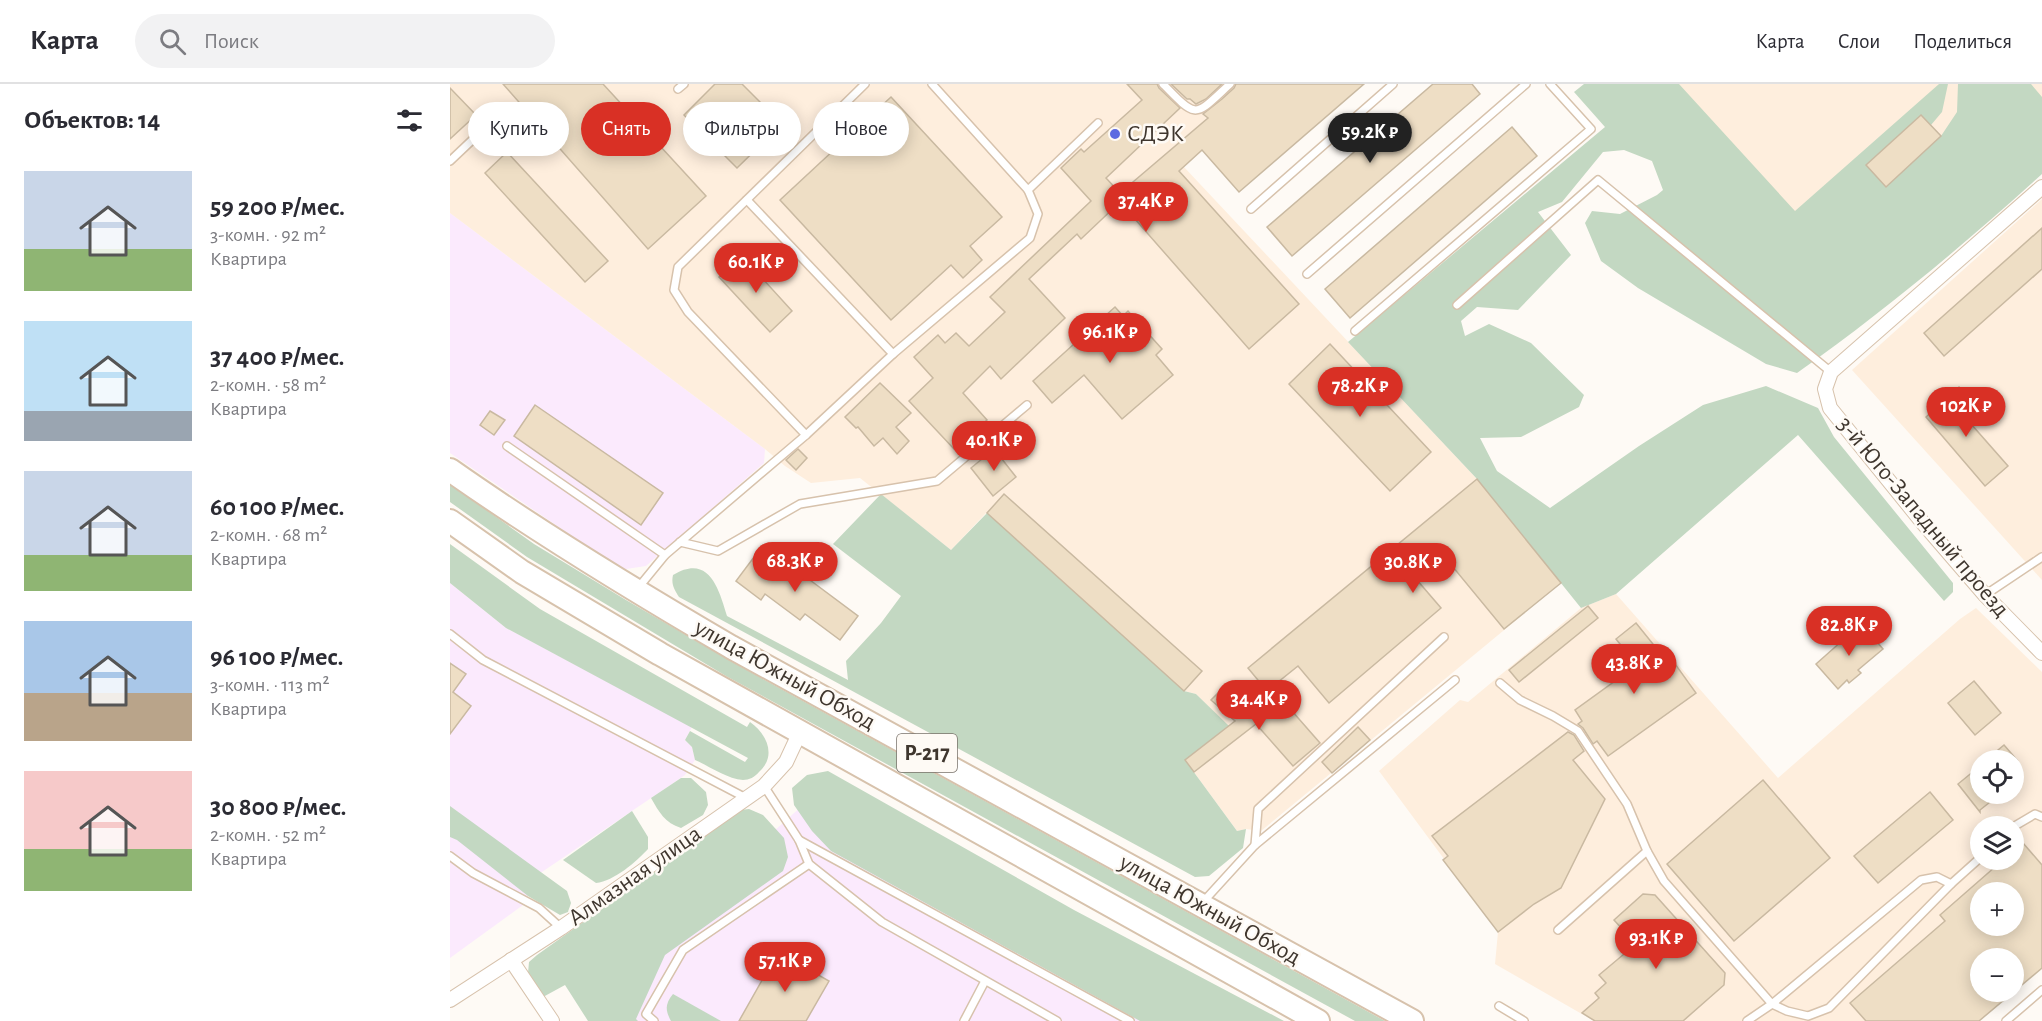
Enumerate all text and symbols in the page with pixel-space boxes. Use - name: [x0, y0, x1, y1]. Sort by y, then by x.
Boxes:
- search box: [135, 14, 555, 68]
- icon: search: [156, 25, 189, 58]
- text: Карта: [30, 27, 99, 55]
- text: Поиск: [204, 30, 259, 52]
- text: Карта: [1755, 31, 1805, 52]
- text: Слои: [1838, 31, 1880, 52]
- text: Поделиться: [1913, 31, 2012, 52]
- chip: Купить: [468, 102, 569, 156]
- chip: Снять: [581, 102, 671, 156]
- chip: Фильтры: [683, 102, 801, 156]
- chip: Новое: [813, 102, 909, 156]
- icon: filters: [393, 104, 426, 137]
- text: Объектов: 14: [24, 107, 160, 133]
- pin: 59.2K ₽: [1315, 113, 1425, 164]
- place label: СДЭК: [1127, 122, 1184, 146]
- text: 59.2K ₽: [1342, 122, 1398, 142]
- marker: СДЭК: [1108, 127, 1122, 141]
- pin: 37.4K ₽: [1091, 182, 1201, 233]
- text: 37.4K ₽: [1118, 191, 1174, 211]
- text: 59 200 ₽/мес.: [210, 194, 345, 220]
- icon: home: [72, 195, 144, 267]
- text: 3-комн. · 92 m²: [210, 225, 326, 245]
- pin: 60.1K ₽: [701, 243, 811, 294]
- text: Квартира: [210, 249, 287, 269]
- text: 60.1K ₽: [728, 252, 784, 272]
- pin: 96.1K ₽: [1055, 313, 1165, 364]
- text: 96.1K ₽: [1082, 322, 1138, 342]
- text: 37 400 ₽/мес.: [210, 344, 345, 370]
- icon: home: [72, 345, 144, 417]
- pin: 78.2K ₽: [1305, 367, 1415, 418]
- text: 2-комн. · 58 m²: [210, 375, 326, 395]
- text: 78.2K ₽: [1332, 376, 1388, 396]
- pin: 102K ₽: [1917, 387, 2015, 438]
- text: 102K ₽: [1940, 396, 1992, 416]
- text: Квартира: [210, 399, 287, 419]
- street label: 3-й Юго-Западный проезд: [1832, 412, 2014, 622]
- pin: 40.1K ₽: [939, 421, 1049, 472]
- text: 40.1K ₽: [966, 430, 1022, 450]
- text: 60 100 ₽/мес.: [210, 494, 344, 520]
- icon: home: [72, 495, 144, 567]
- text: 2-комн. · 68 m²: [210, 525, 327, 545]
- pin: 68.3K ₽: [740, 542, 850, 593]
- pin: 30.8K ₽: [1358, 543, 1468, 594]
- text: Квартира: [210, 549, 287, 569]
- text: 68.3K ₽: [767, 551, 823, 571]
- text: 30.8K ₽: [1384, 552, 1442, 572]
- pin: 82.8K ₽: [1794, 606, 1904, 657]
- street label: улица Южный Обход: [689, 615, 880, 735]
- text: 82.8K ₽: [1820, 615, 1878, 635]
- text: 96 100 ₽/мес.: [210, 644, 343, 670]
- pin: 43.8K ₽: [1579, 644, 1689, 695]
- icon: home: [72, 645, 144, 717]
- text: 43.8K ₽: [1605, 653, 1663, 673]
- text: 3-комн. · 113 m²: [210, 675, 330, 695]
- pin: 34.4K ₽: [1204, 680, 1314, 731]
- text: 34.4K ₽: [1230, 689, 1288, 709]
- text: Квартира: [210, 699, 287, 719]
- road number: Р-217: [897, 734, 957, 772]
- map controls: [1970, 750, 2024, 1002]
- button: locate: [1970, 750, 2024, 804]
- text: 30 800 ₽/мес.: [210, 794, 347, 820]
- icon: home: [72, 795, 144, 867]
- button: layers: [1970, 816, 2024, 870]
- street label: Алмазная улица: [564, 821, 706, 931]
- text: 2-комн. · 52 m²: [210, 825, 326, 845]
- text: Квартира: [210, 849, 287, 869]
- street label: улица Южный Обход: [1114, 850, 1305, 970]
- button: +: [1970, 882, 2024, 936]
- pin: 93.1K ₽: [1601, 919, 1711, 970]
- text: 93.1K ₽: [1629, 928, 1683, 948]
- pin: 57.1K ₽: [730, 942, 840, 993]
- button: −: [1970, 948, 2024, 1002]
- text: 57.1K ₽: [758, 951, 812, 971]

